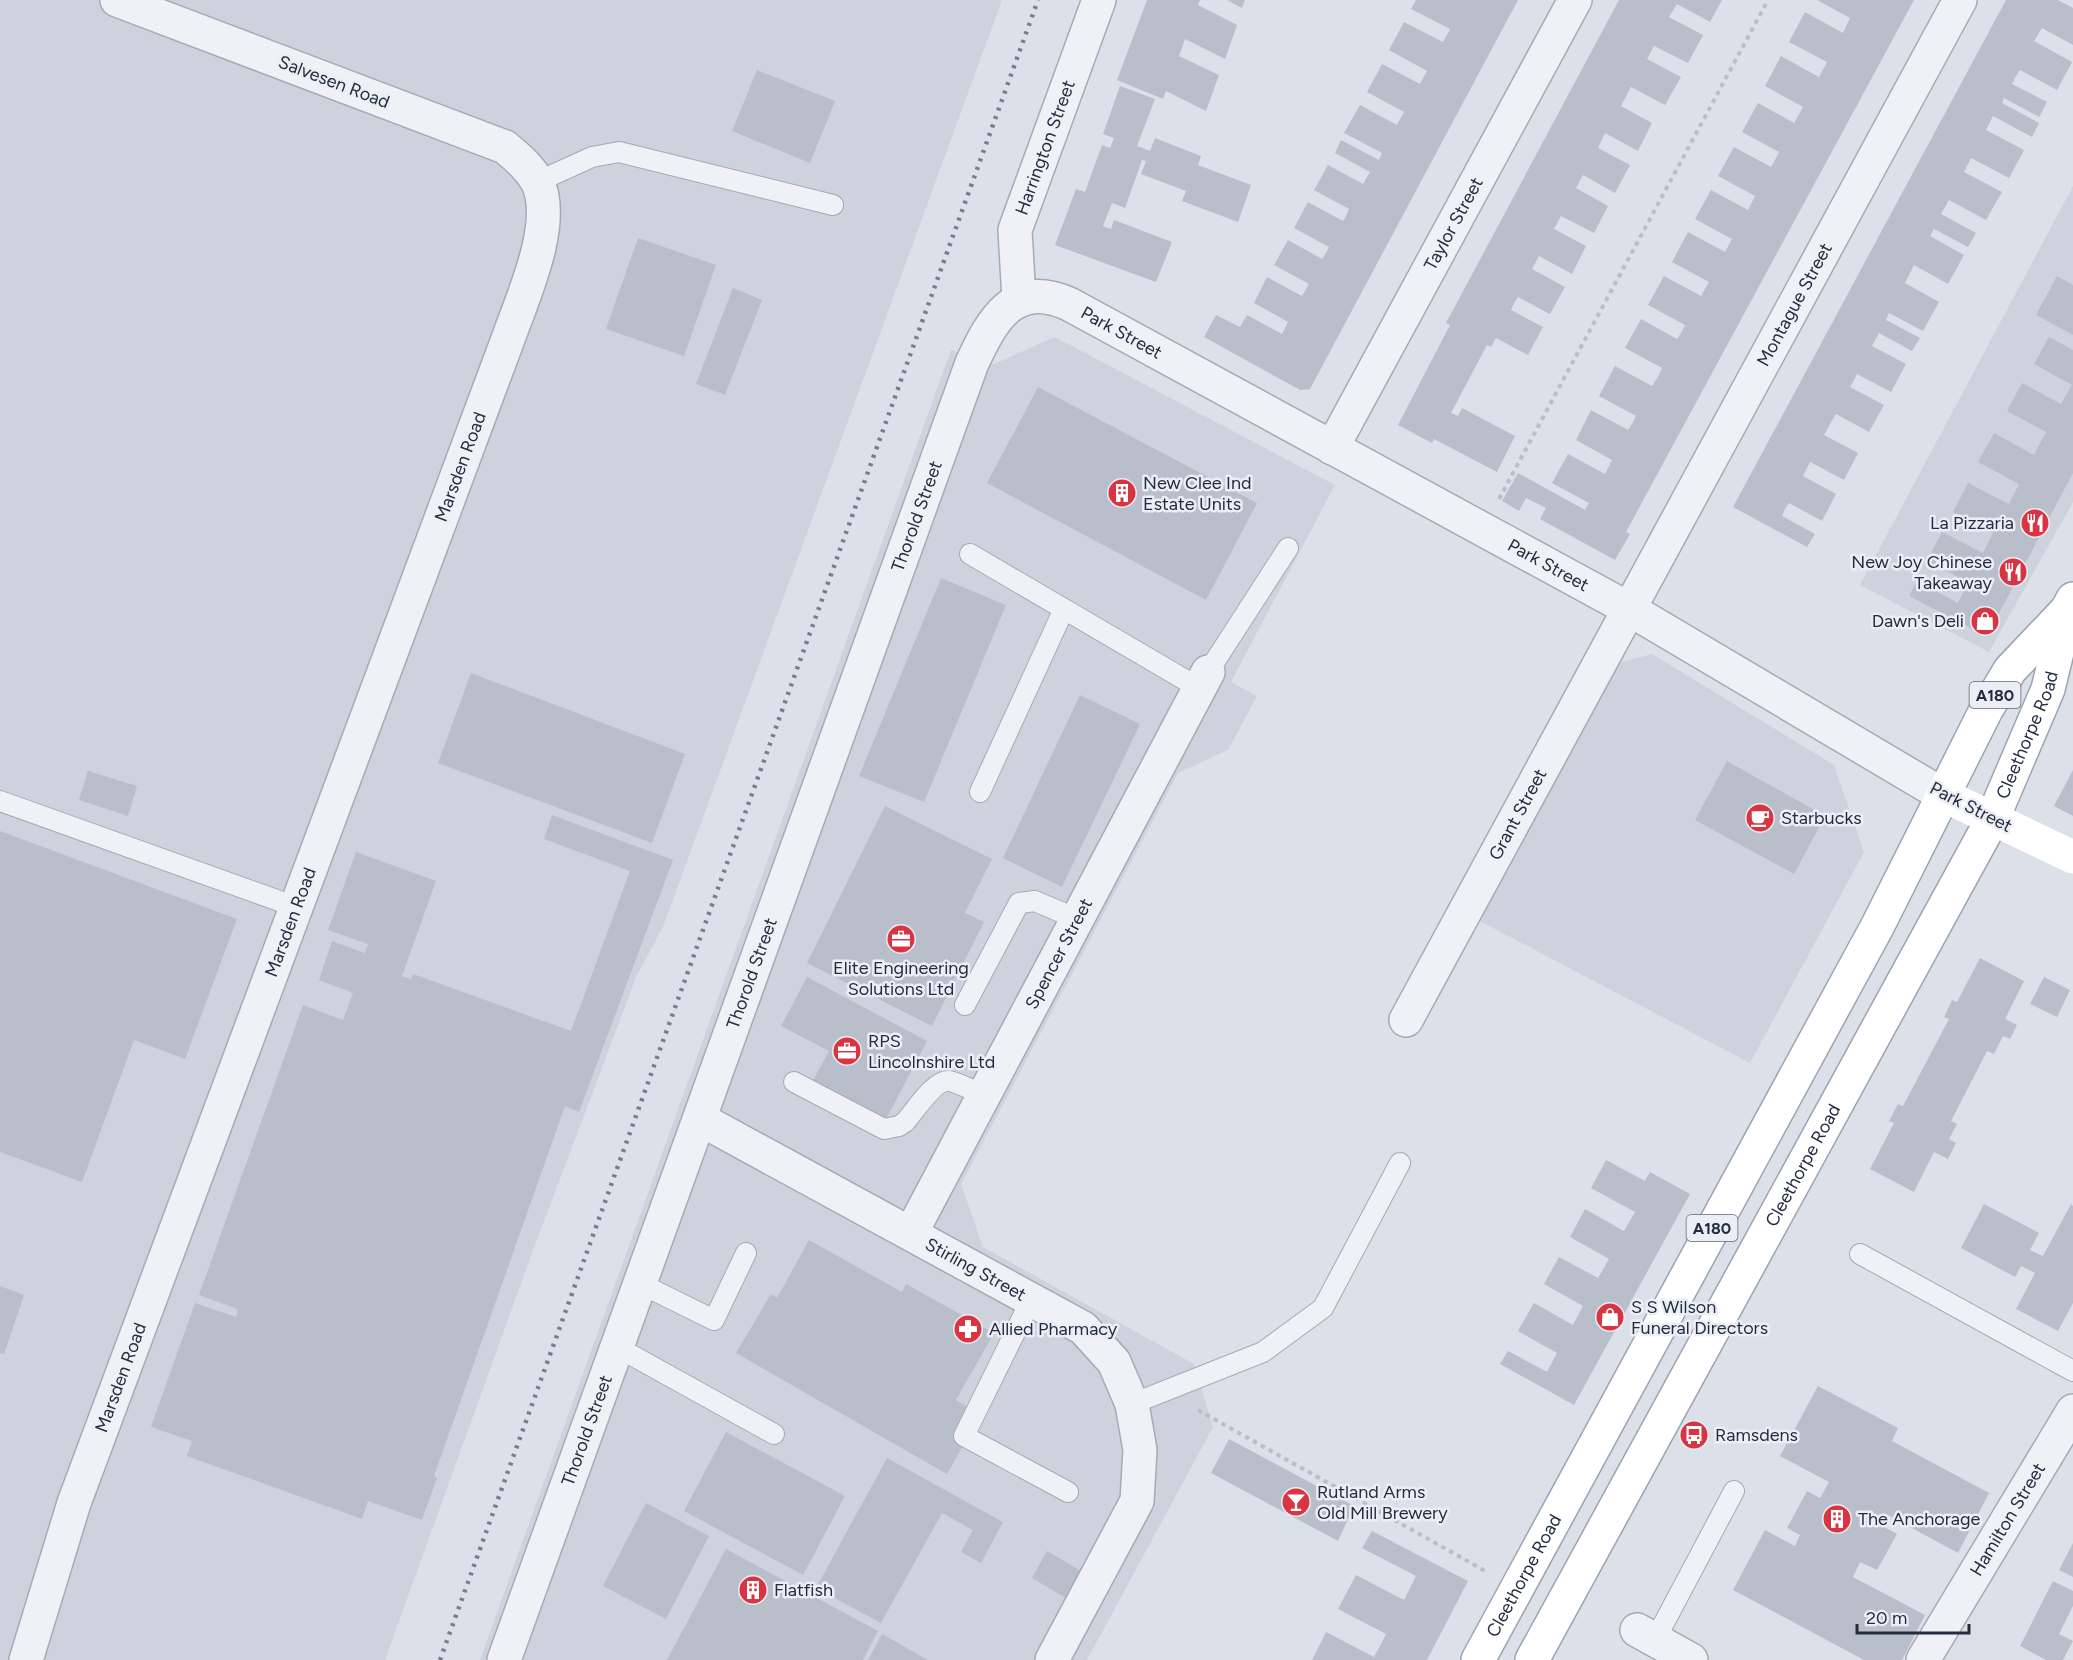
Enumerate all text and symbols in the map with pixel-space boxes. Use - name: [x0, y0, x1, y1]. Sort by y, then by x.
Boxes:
- street label: Salvesen Road: [275, 51, 393, 113]
- street label: Harrington Street: [1010, 77, 1080, 218]
- street label: Taylor Street: [1419, 173, 1488, 274]
- street label: Montague Street: [1752, 239, 1837, 370]
- street label: Park Street: [1077, 302, 1166, 364]
- street label: Marsden Road: [430, 409, 491, 525]
- street label: Thorold Street: [887, 458, 947, 575]
- place label: New Clee Ind Estate Units: [1143, 472, 1252, 515]
- building icon: New Clee Ind Estate Units: [1106, 477, 1138, 509]
- restaurant icon: La Pizzaria: [2019, 507, 2051, 539]
- place label: La Pizzaria: [1930, 512, 2014, 534]
- street label: Park Street: [1504, 534, 1593, 596]
- place label: New Joy Chinese Takeaway: [1851, 551, 1993, 594]
- restaurant icon: New Joy Chinese Takeaway: [1997, 556, 2029, 588]
- shop icon: Dawn's Deli: [1969, 605, 2001, 637]
- place label: Dawn's Deli: [1872, 610, 1964, 632]
- street label: Cleethorpe Road: [1991, 669, 2063, 802]
- road number: A180: [1970, 682, 2020, 708]
- street label: Grant Street: [1484, 765, 1551, 864]
- street label: Park Street: [1926, 777, 2016, 837]
- cafe icon: Starbucks: [1744, 802, 1776, 834]
- place label: Starbucks: [1781, 807, 1862, 829]
- street label: Marsden Road: [260, 864, 321, 980]
- street label: Spencer Street: [1021, 894, 1097, 1013]
- street label: Thorold Street: [722, 915, 782, 1032]
- office icon: Elite Engineering Solutions Ltd: [885, 923, 917, 955]
- place label: Elite Engineering Solutions Ltd: [833, 957, 969, 1000]
- place label: RPS Lincolnshire Ltd: [868, 1030, 995, 1073]
- office icon: RPS Lincolnshire Ltd: [831, 1035, 863, 1067]
- street label: Cleethorpe Road: [1760, 1100, 1845, 1230]
- road number: A180: [1686, 1215, 1738, 1241]
- street label: Stirling Street: [921, 1233, 1030, 1306]
- place label: S S Wilson Funeral Directors: [1631, 1296, 1768, 1339]
- shop icon: S S Wilson Funeral Directors: [1594, 1301, 1626, 1333]
- pharmacy icon: Allied Pharmacy: [952, 1313, 984, 1345]
- place label: Allied Pharmacy: [989, 1318, 1118, 1340]
- street label: Marsden Road: [90, 1320, 151, 1435]
- street label: Thorold Street: [557, 1372, 617, 1489]
- bus stop icon: Ramsdens: [1678, 1419, 1710, 1451]
- place label: Ramsdens: [1715, 1424, 1798, 1446]
- street label: Hamilton Street: [1965, 1459, 2050, 1580]
- place label: Rutland Arms Old Mill Brewery: [1317, 1481, 1448, 1524]
- bar icon: Rutland Arms Old Mill Brewery: [1280, 1486, 1312, 1518]
- building icon: The Anchorage: [1821, 1503, 1853, 1535]
- place label: The Anchorage: [1858, 1508, 1981, 1530]
- street label: Cleethorpe Road: [1482, 1511, 1566, 1641]
- building icon: Flatfish: [737, 1574, 769, 1606]
- place label: Flatfish: [774, 1579, 833, 1601]
- scale bar: [1857, 1597, 1970, 1635]
- text: 20 m: [1866, 1607, 1907, 1629]

